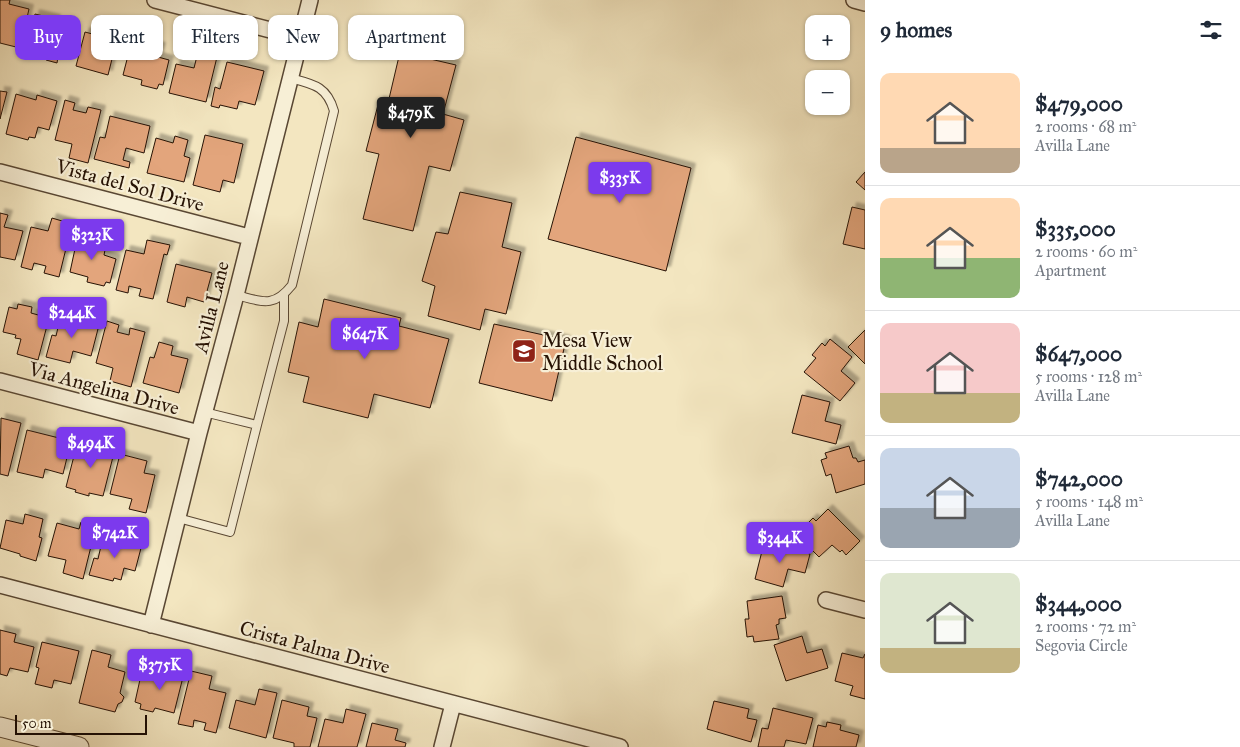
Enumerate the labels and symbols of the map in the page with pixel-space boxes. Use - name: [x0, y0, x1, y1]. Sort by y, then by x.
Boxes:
- pin: $479K: [376, 96, 446, 139]
- street label: Vista del Sol Drive: [52, 153, 207, 216]
- pin: $335K: [585, 162, 655, 204]
- pin: $323K: [57, 218, 127, 261]
- street label: Avilla Lane: [188, 259, 234, 356]
- pin: $244K: [37, 296, 107, 339]
- pin: $647K: [330, 318, 400, 360]
- place label: Mesa View Middle School: [542, 328, 663, 375]
- school or university icon: Mesa View Middle School: [511, 338, 537, 364]
- street label: Via Angelina Drive: [25, 356, 182, 421]
- pin: $494K: [56, 426, 126, 469]
- pin: $742K: [80, 516, 150, 559]
- pin: $344K: [745, 522, 815, 564]
- street label: Crista Palma Drive: [237, 615, 393, 679]
- pin: $375K: [125, 648, 195, 691]
- scale bar: [15, 712, 148, 735]

